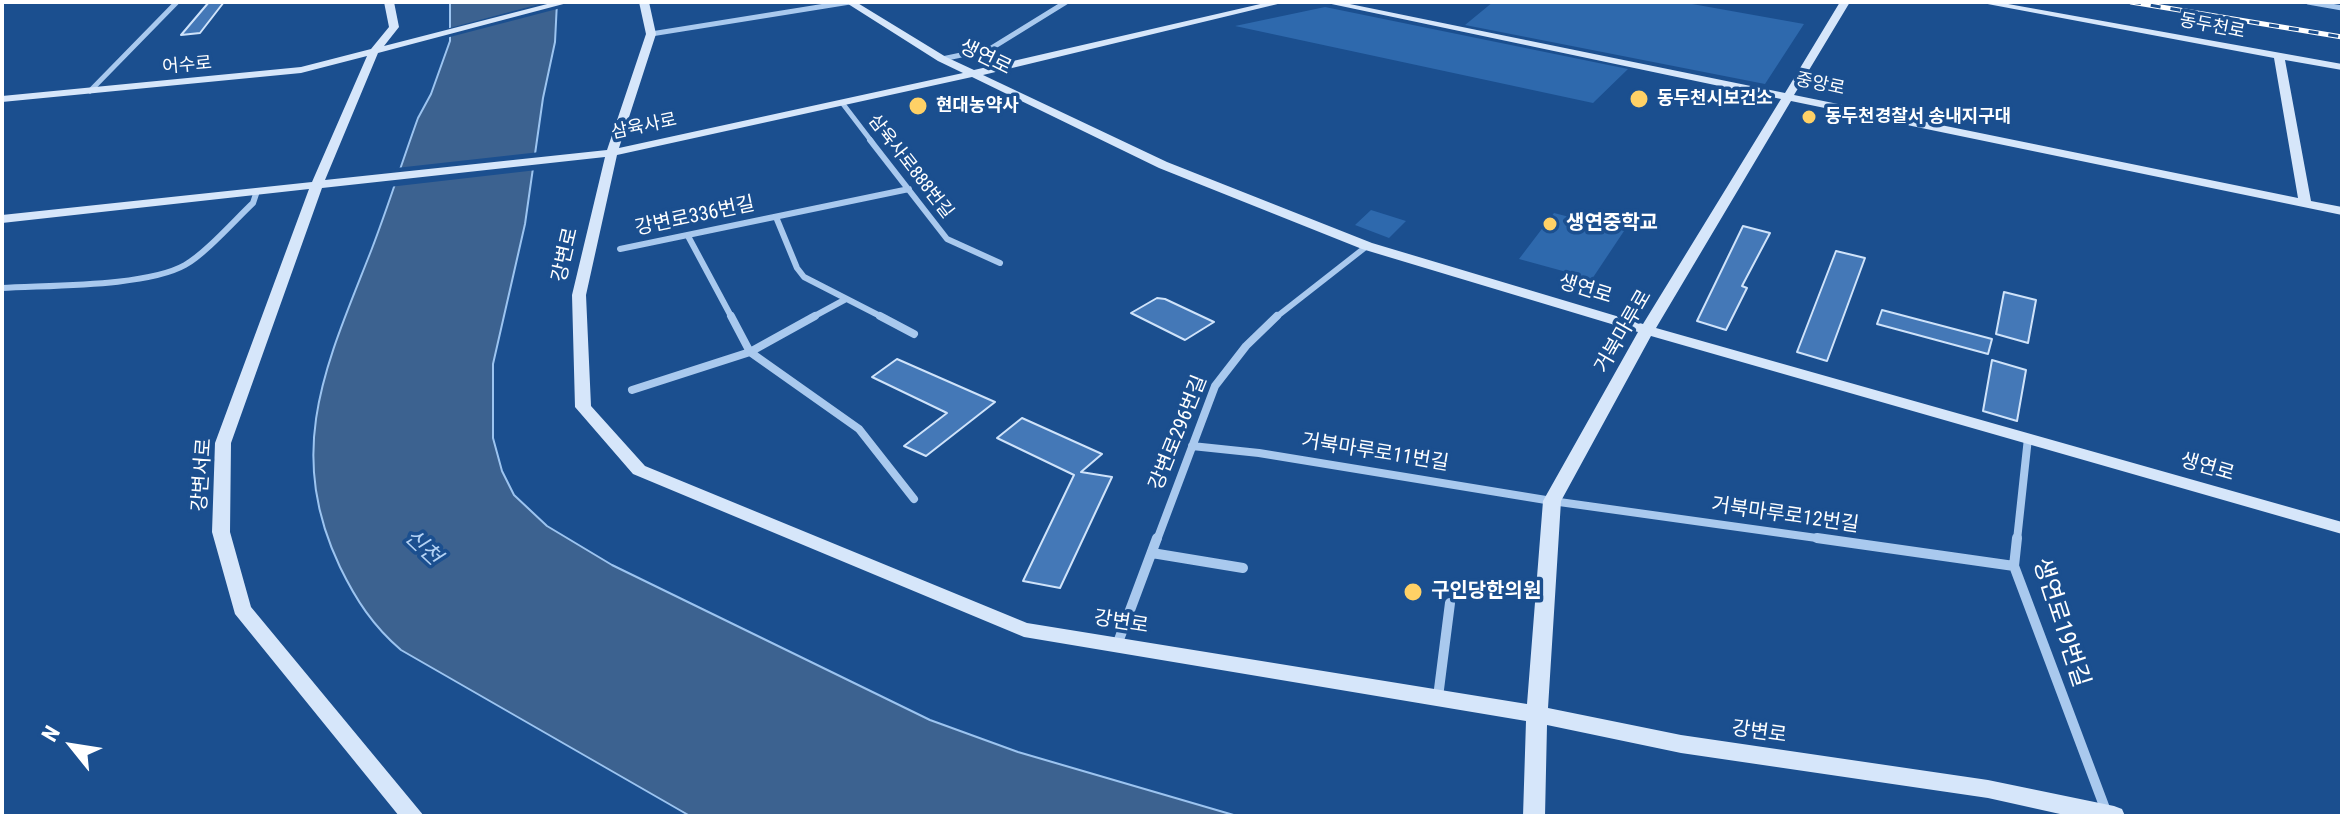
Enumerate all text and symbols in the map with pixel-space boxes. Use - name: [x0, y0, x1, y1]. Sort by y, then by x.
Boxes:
- street label: 동두천로: [2177, 10, 2247, 44]
- street label: 생연로: [955, 35, 1015, 81]
- street label: 어수로: [161, 53, 213, 79]
- street label: 중앙로: [1793, 69, 1847, 101]
- marker: 동두천시보건소: [1628, 88, 1650, 110]
- place label: 동두천시보건소: [1657, 88, 1773, 110]
- marker: 현대농약사: [907, 95, 929, 117]
- place label: 현대농약사: [936, 95, 1019, 117]
- place label: 동두천경찰서 송내지구대: [1825, 106, 2011, 128]
- marker: 동두천경찰서 송내지구대: [1800, 108, 1818, 126]
- street label: 삼육사로: [609, 110, 679, 144]
- street label: 삼육사로888번길: [863, 111, 957, 223]
- street label: 강변로336번길: [633, 193, 757, 241]
- place label: 생연중학교: [1566, 212, 1658, 236]
- marker: 생연중학교: [1541, 215, 1559, 233]
- street label: 강변로: [548, 225, 584, 285]
- street label: 생연로: [1555, 270, 1615, 310]
- street label: 거북마루로: [1591, 286, 1657, 378]
- street label: 강변로296번길: [1145, 372, 1213, 494]
- street label: 거북마루로11번길: [1300, 430, 1450, 476]
- street label: 강변서로: [188, 437, 218, 513]
- street label: 생연로: [2177, 449, 2237, 487]
- street label: 거북마루로12번길: [1710, 494, 1860, 538]
- water label: 신천: [398, 525, 446, 571]
- street label: 생연로19번길: [2026, 555, 2094, 691]
- place label: 구인당한의원: [1431, 580, 1541, 604]
- marker: 구인당한의원: [1402, 581, 1424, 603]
- street label: 강변로: [1092, 607, 1150, 639]
- north arrow: [32, 706, 112, 786]
- street label: 강변로: [1730, 717, 1788, 749]
- text: N: [37, 722, 65, 746]

